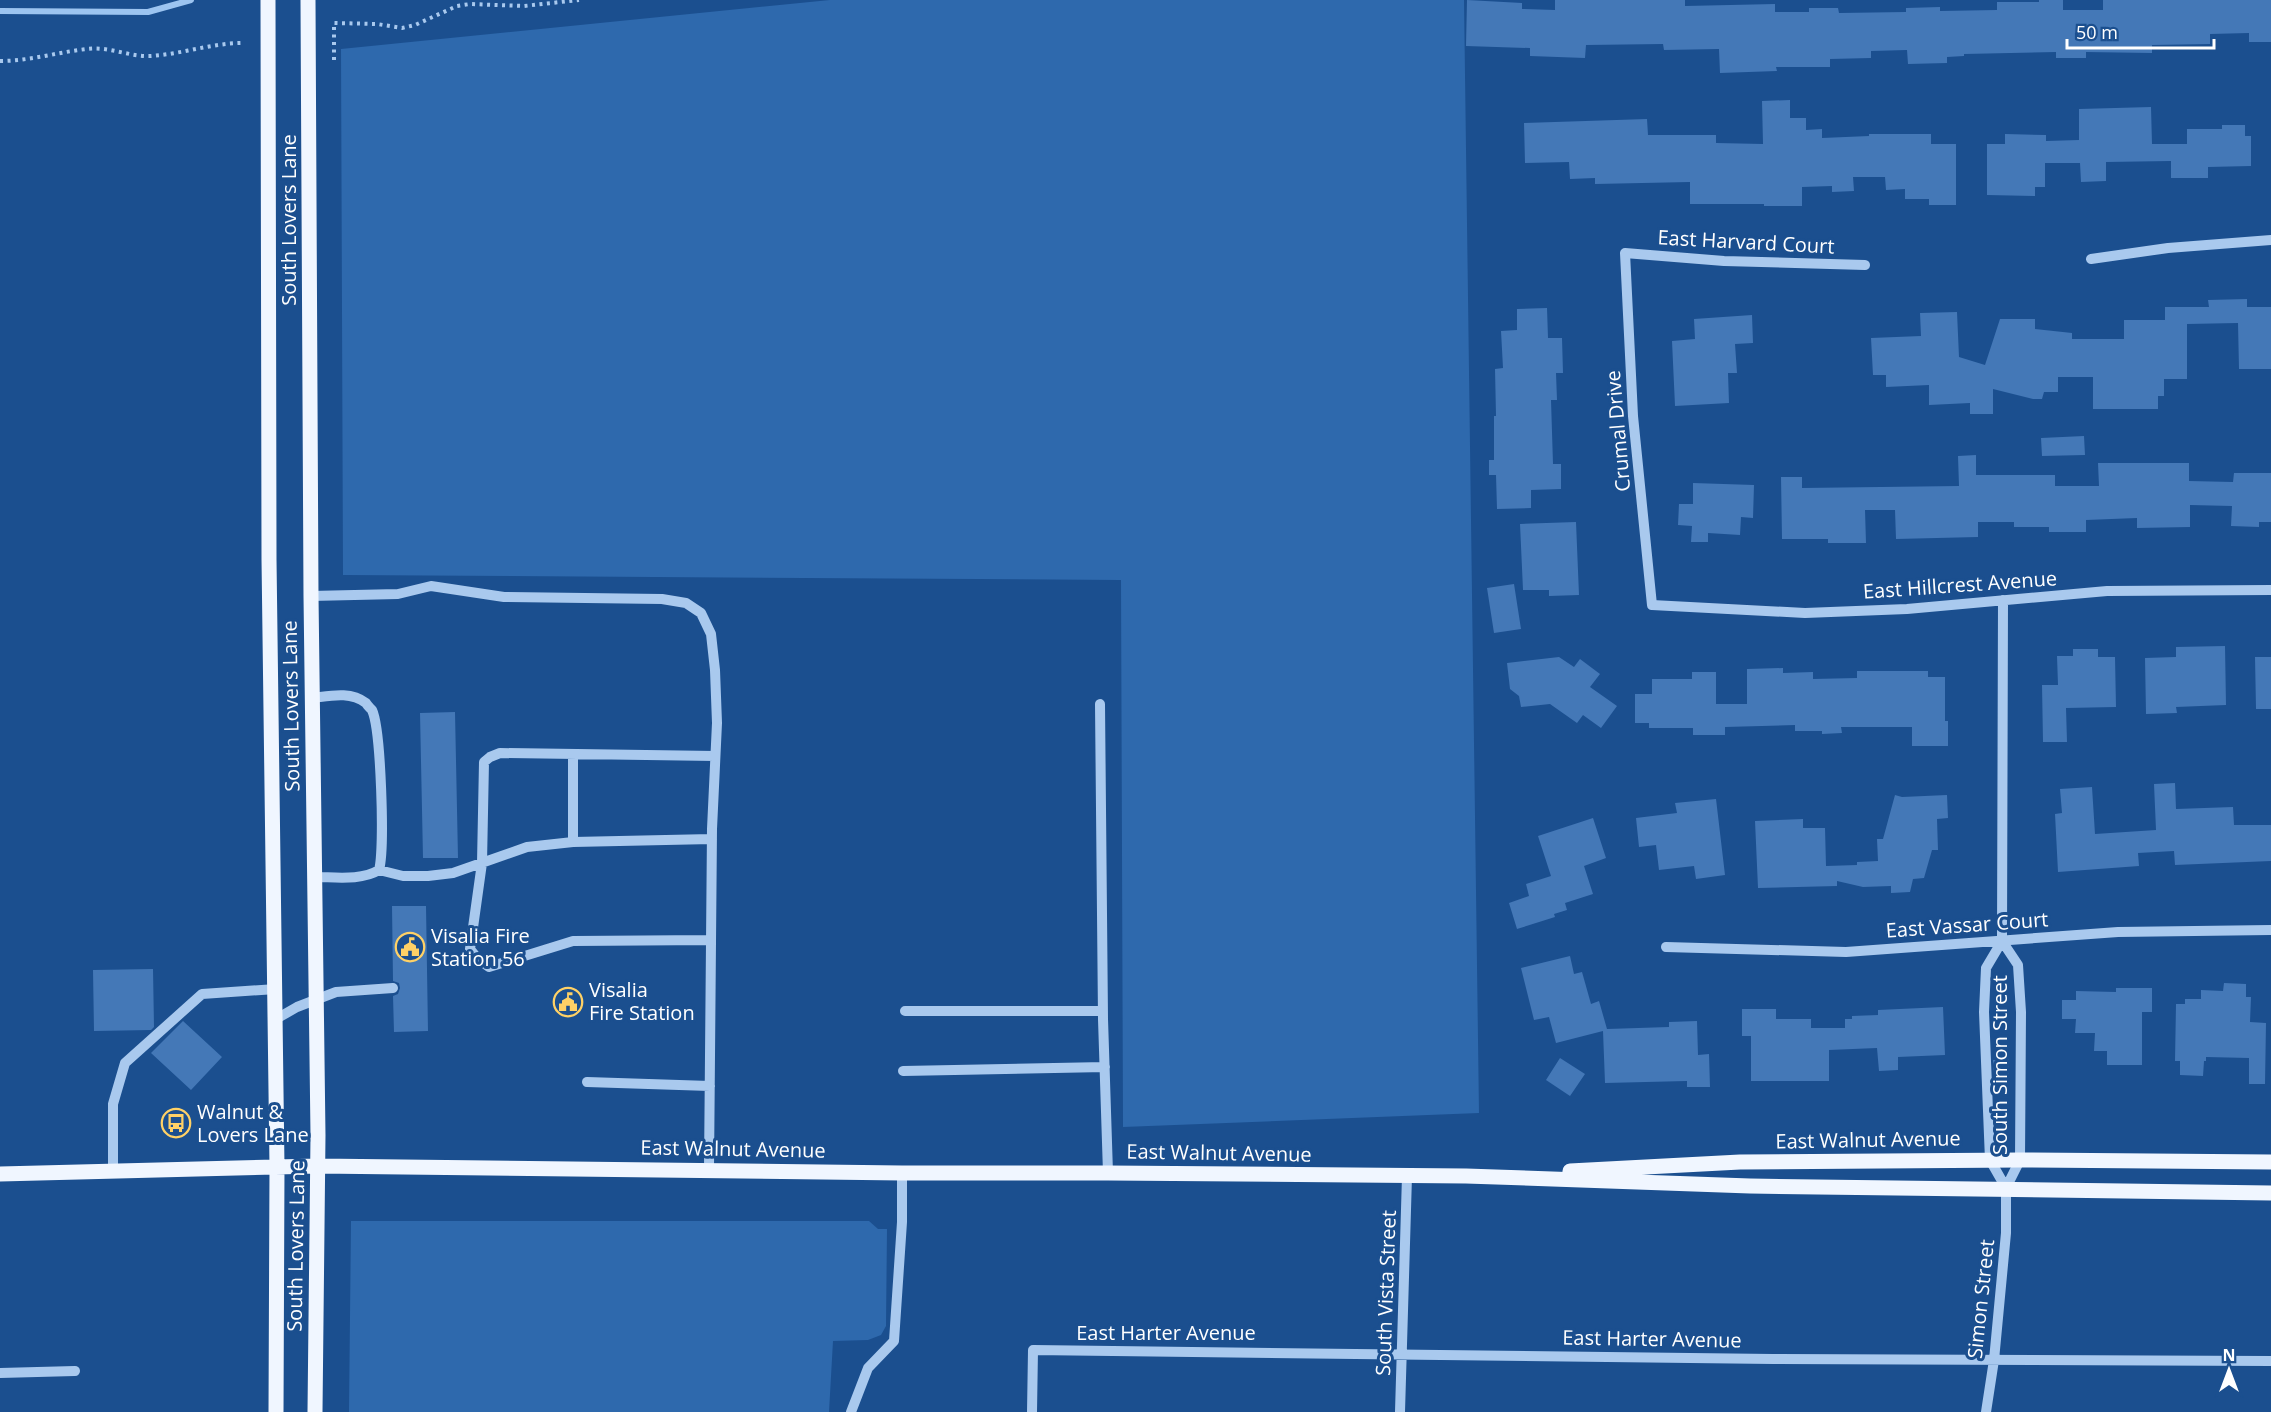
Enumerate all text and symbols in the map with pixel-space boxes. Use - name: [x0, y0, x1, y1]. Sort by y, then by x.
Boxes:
- scale bar: [2067, 12, 2214, 50]
- text: 50 m: [2076, 20, 2118, 44]
- street label: South Lovers Lane: [275, 134, 302, 306]
- street label: East Harvard Court: [1657, 223, 1835, 260]
- street label: Crumal Drive: [1599, 369, 1636, 493]
- street label: East Hillcrest Avenue: [1862, 564, 2058, 605]
- street label: South Lovers Lane: [276, 620, 305, 792]
- street label: East Vassar Court: [1885, 905, 2049, 944]
- place label: Visalia Fire Station 56: [431, 922, 530, 972]
- public building icon: Visalia Fire Station 56: [394, 931, 426, 963]
- street label: South Simon Street: [1986, 975, 2013, 1155]
- place label: Visalia Fire Station: [589, 976, 695, 1026]
- public building icon: Visalia Fire Station: [552, 986, 584, 1018]
- place label: Walnut & Lovers Lane: [197, 1098, 309, 1148]
- bus stop icon: Walnut & Lovers Lane: [160, 1107, 192, 1139]
- street label: East Walnut Avenue: [1775, 1124, 1961, 1155]
- street label: East Walnut Avenue: [640, 1133, 826, 1164]
- street label: East Walnut Avenue: [1126, 1137, 1312, 1168]
- street label: South Lovers Lane: [281, 1160, 310, 1332]
- street label: South Vista Street: [1369, 1210, 1402, 1376]
- street label: Simon Street: [1961, 1238, 2000, 1360]
- street label: East Harter Avenue: [1076, 1319, 1256, 1346]
- street label: East Harter Avenue: [1562, 1323, 1742, 1354]
- north arrow: [2199, 1340, 2259, 1400]
- text: N: [2222, 1344, 2236, 1366]

